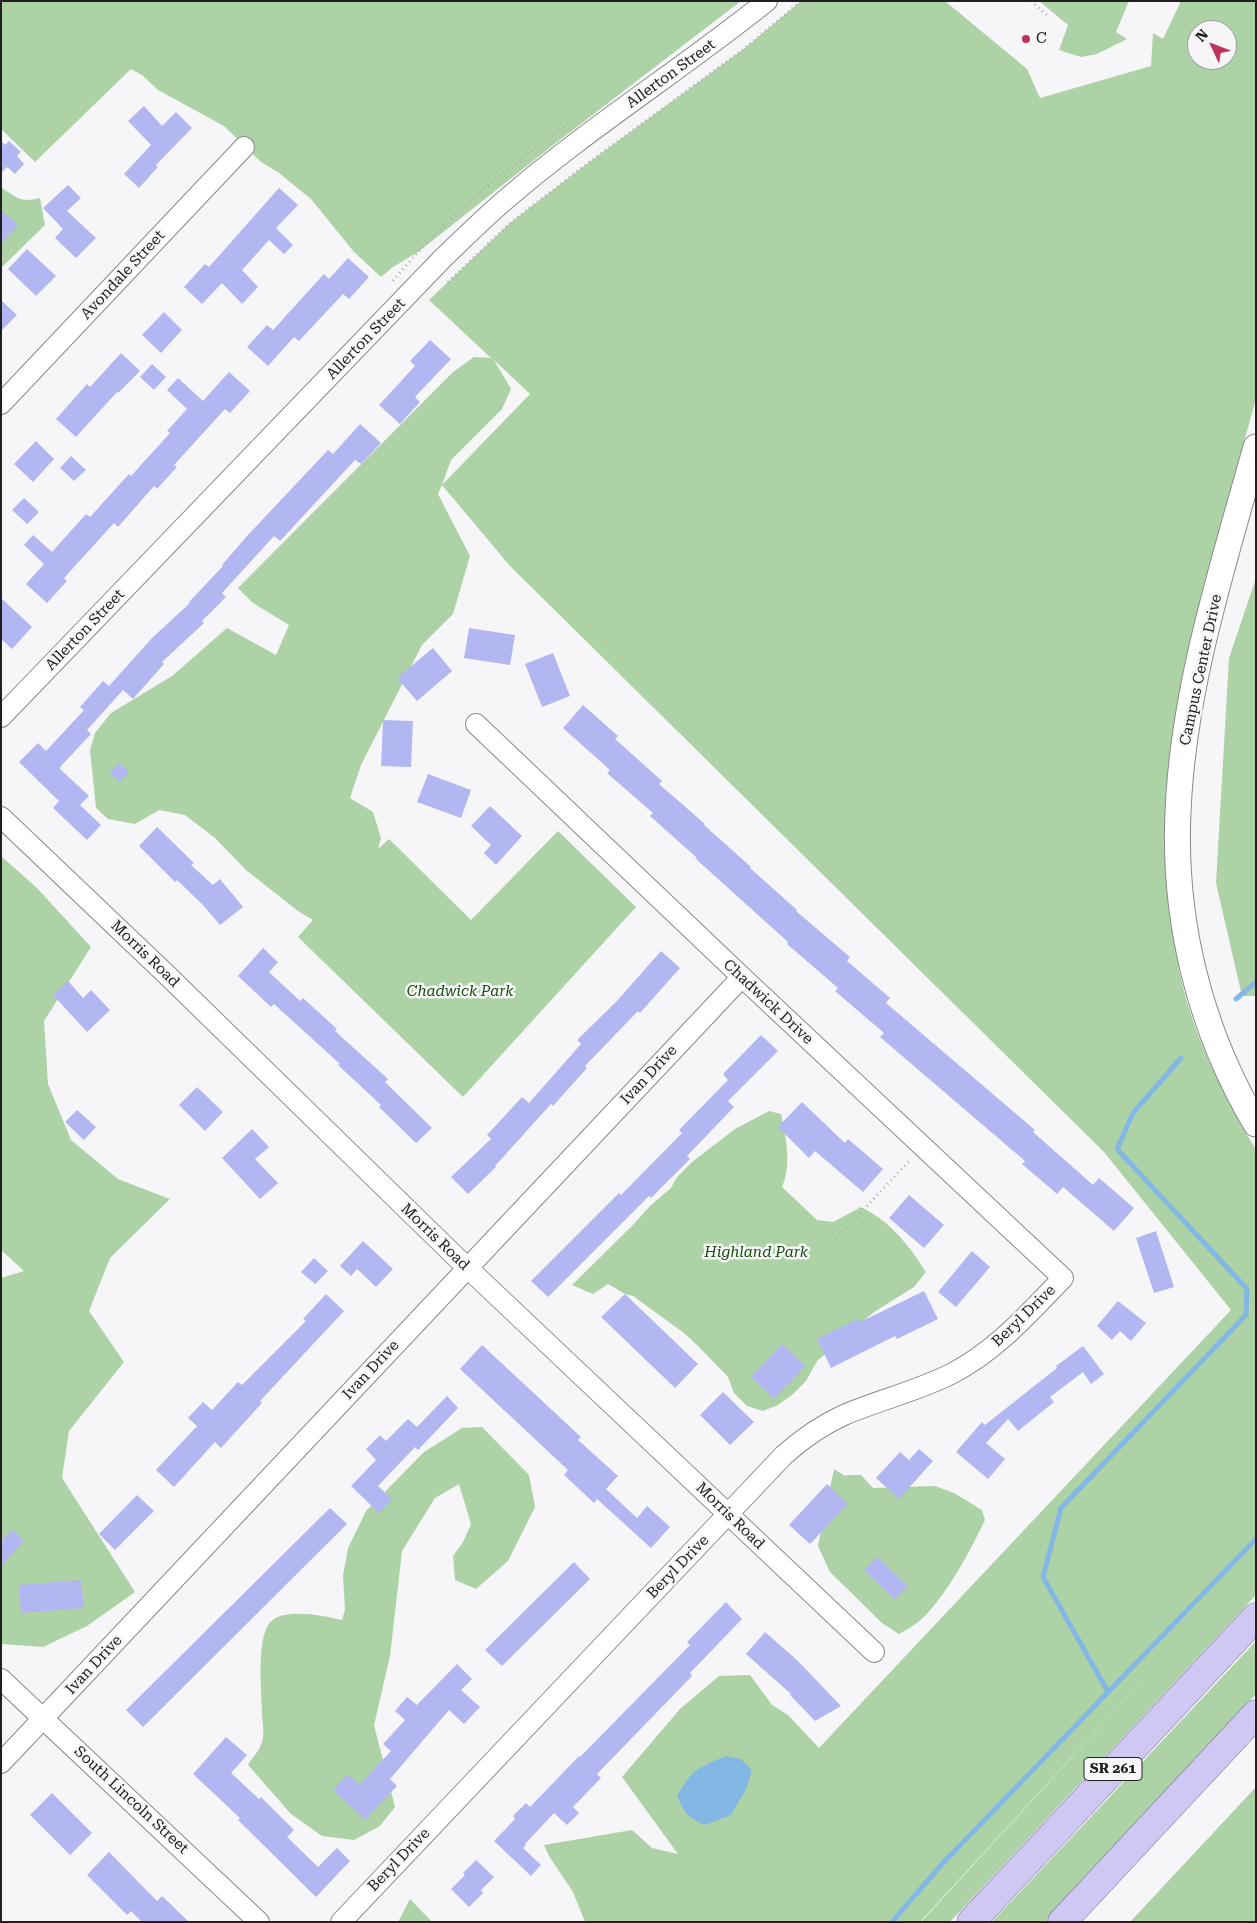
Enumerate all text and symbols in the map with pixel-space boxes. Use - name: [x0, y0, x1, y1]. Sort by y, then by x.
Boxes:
- north arrow: [1187, 20, 1237, 70]
- text: N: [1192, 26, 1211, 45]
- place label: C: [1036, 30, 1047, 48]
- marker: C: [1020, 33, 1032, 45]
- street label: Allerton Street: [623, 36, 719, 112]
- street label: Avondale Street: [77, 227, 169, 323]
- street label: Allerton Street: [323, 295, 409, 383]
- street label: Allerton Street: [42, 586, 128, 674]
- street label: Campus Center Drive: [1176, 593, 1226, 747]
- street label: Morris Road: [107, 917, 183, 991]
- street label: Chadwick Drive: [719, 956, 817, 1048]
- park label: Chadwick Park: [407, 983, 513, 1001]
- street label: Ivan Drive: [617, 1042, 681, 1108]
- street label: Morris Road: [397, 1200, 473, 1274]
- park label: Highland Park: [704, 1244, 808, 1262]
- street label: Beryl Drive: [989, 1281, 1059, 1351]
- street label: Ivan Drive: [339, 1337, 403, 1403]
- street label: Morris Road: [692, 1479, 768, 1553]
- street label: Beryl Drive: [643, 1532, 713, 1602]
- street label: Ivan Drive: [62, 1632, 126, 1698]
- street label: South Lincoln Street: [70, 1742, 192, 1858]
- road number: SR 261: [1084, 1758, 1142, 1780]
- street label: Beryl Drive: [364, 1825, 434, 1895]

